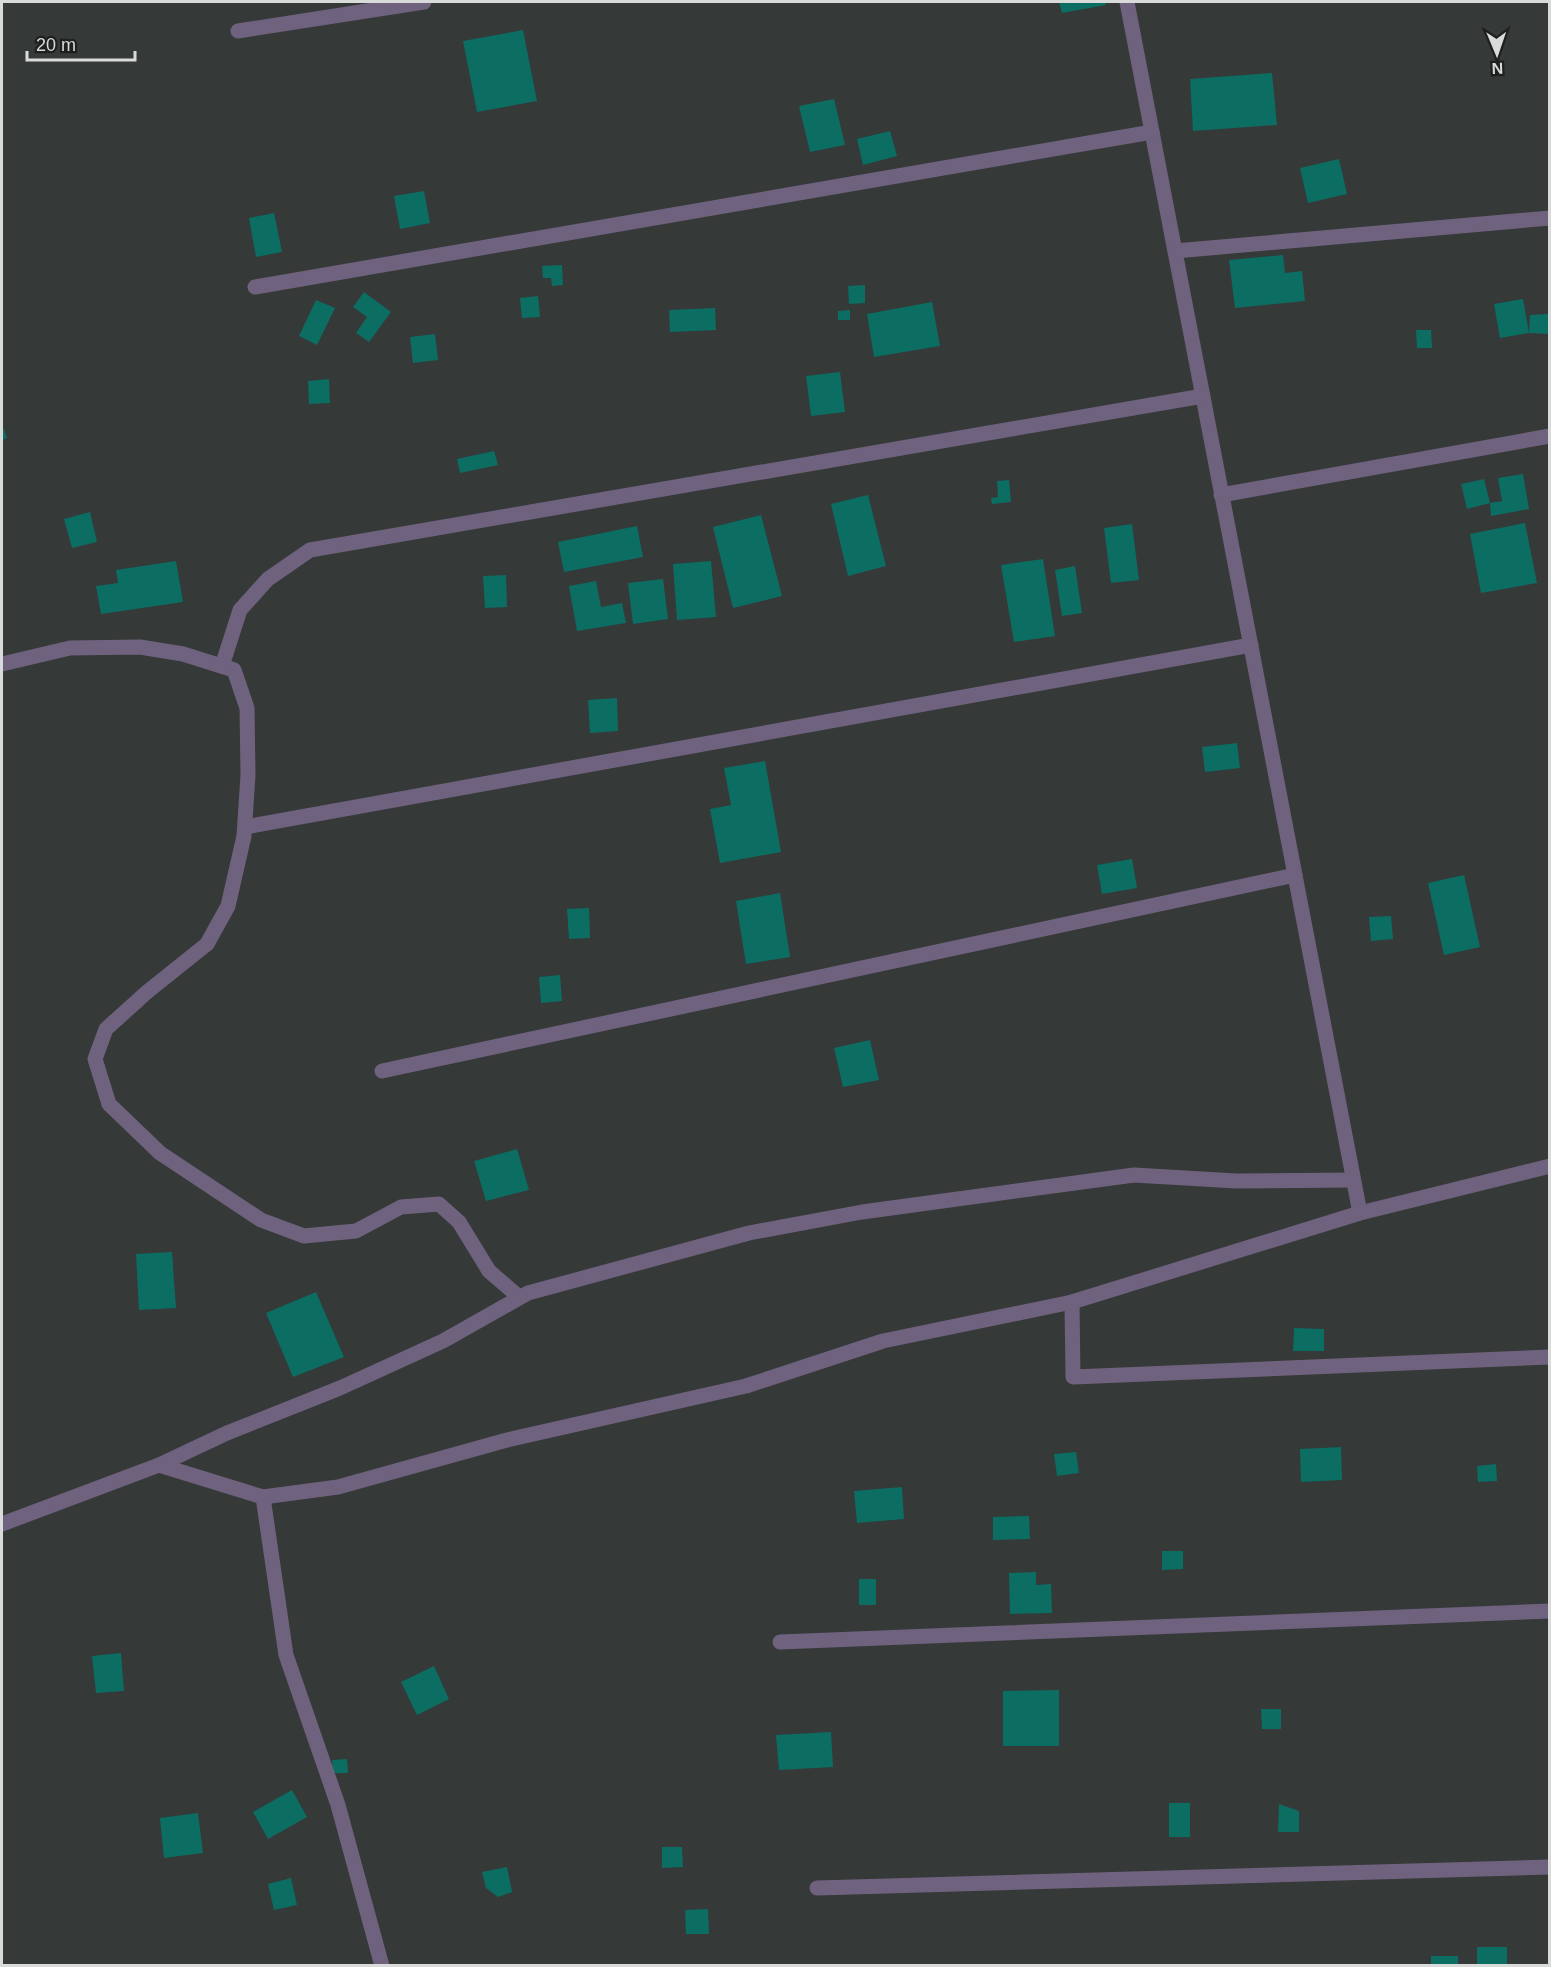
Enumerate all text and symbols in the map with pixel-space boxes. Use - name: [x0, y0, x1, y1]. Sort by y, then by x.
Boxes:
- scale bar: [27, 24, 135, 62]
- north arrow: [1467, 24, 1527, 84]
- text: 20 m: [36, 35, 76, 55]
- text: N: [1491, 60, 1504, 77]

